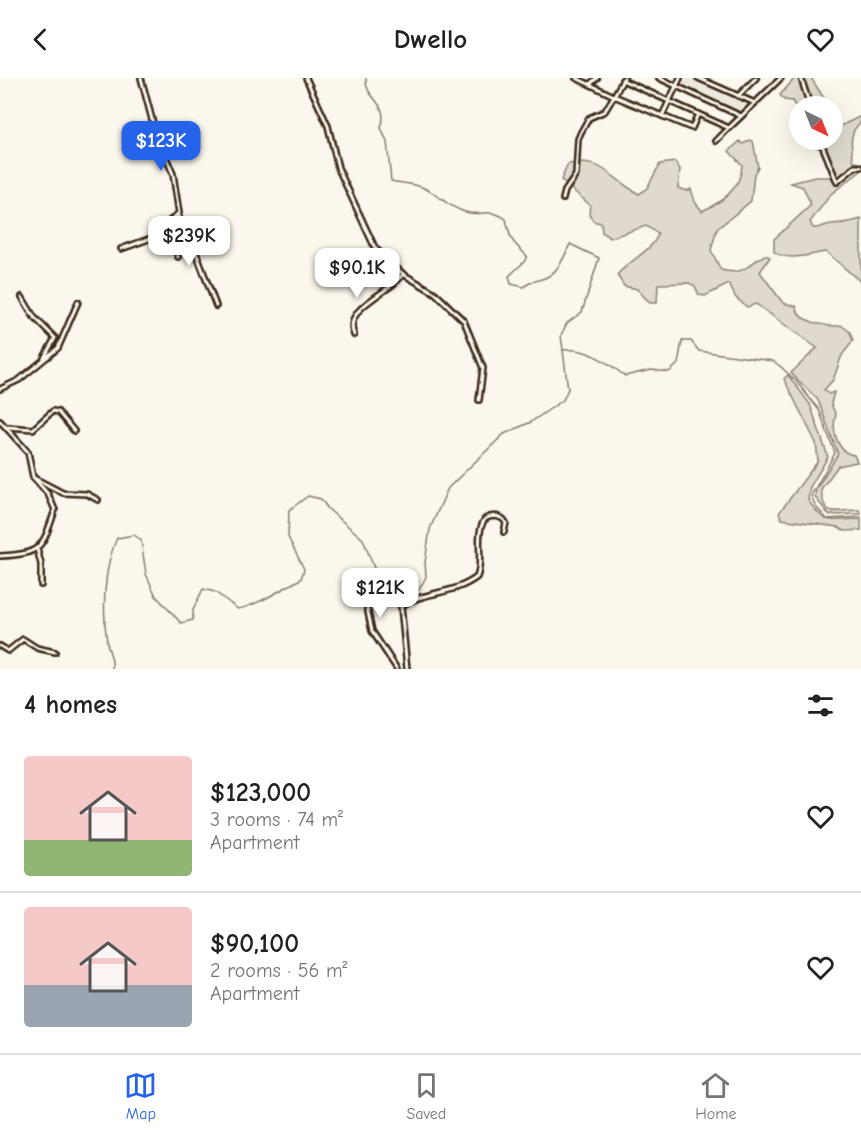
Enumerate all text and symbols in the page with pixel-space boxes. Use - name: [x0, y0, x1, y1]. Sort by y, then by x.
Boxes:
- icon: back: [24, 23, 57, 56]
- icon: heart: [804, 23, 837, 56]
- text: Dwello: [394, 24, 467, 55]
- north arrow: [789, 96, 843, 150]
- map controls: [789, 96, 843, 150]
- pin: $123K: [119, 121, 203, 172]
- text: $123K: [136, 129, 186, 152]
- pin: $239K: [147, 216, 231, 267]
- text: $239K: [162, 224, 216, 247]
- pin: $90.1K: [308, 248, 406, 299]
- text: $90.1K: [329, 256, 385, 279]
- pin: $121K: [338, 568, 422, 619]
- text: $121K: [356, 576, 404, 599]
- icon: filters: [804, 689, 837, 722]
- text: 4 homes: [24, 690, 117, 720]
- text: $123,000: [210, 778, 311, 808]
- icon: home: [72, 780, 144, 852]
- icon: heart: [804, 800, 837, 833]
- text: 3 rooms · 74 m²: [210, 808, 343, 831]
- text: Apartment: [210, 831, 300, 854]
- text: $90,100: [210, 929, 299, 959]
- icon: home: [72, 931, 144, 1003]
- icon: heart: [804, 951, 837, 984]
- text: 2 rooms · 56 m²: [210, 959, 348, 982]
- text: Apartment: [210, 982, 300, 1005]
- tab: Map: [124, 1069, 157, 1123]
- tab: Saved: [406, 1069, 446, 1123]
- tab: Home: [695, 1069, 737, 1123]

